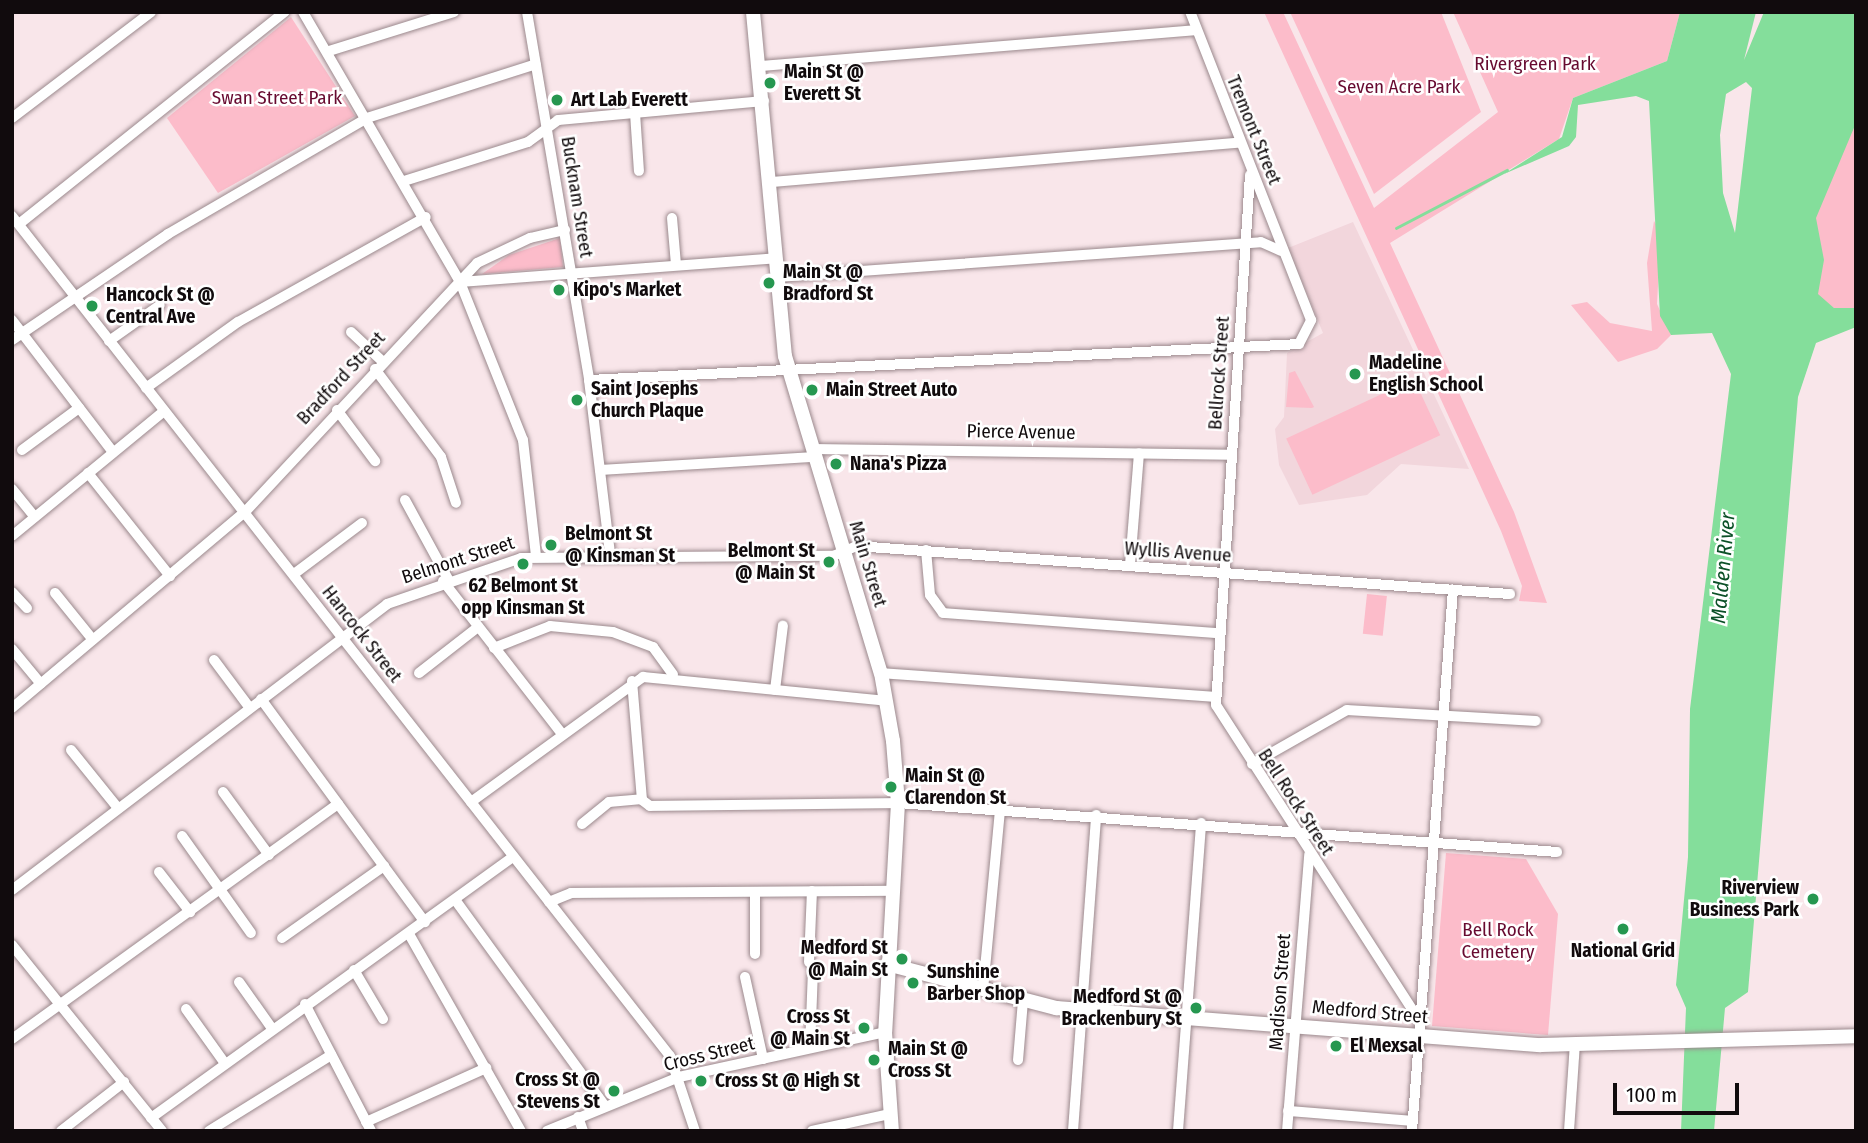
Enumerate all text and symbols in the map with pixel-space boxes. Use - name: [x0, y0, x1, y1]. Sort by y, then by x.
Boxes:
- park label: Rivergreen Park: [1474, 53, 1596, 75]
- place label: Main St @ Everett St: [784, 61, 864, 105]
- street label: Tremont Street: [1222, 72, 1286, 188]
- marker: Main St @ Everett St: [762, 75, 778, 91]
- park label: Seven Acre Park: [1338, 76, 1460, 98]
- park label: Swan Street Park: [212, 87, 342, 109]
- place label: Art Lab Everett: [571, 89, 688, 111]
- marker: Art Lab Everett: [549, 92, 565, 108]
- street label: Bucknam Street: [556, 135, 598, 259]
- place label: Main St @ Bradford St: [783, 261, 873, 305]
- marker: Main St @ Bradford St: [761, 275, 777, 291]
- place label: Kipo's Market: [573, 279, 681, 301]
- marker: Kipo's Market: [551, 282, 567, 298]
- place label: Hancock St @ Central Ave: [106, 284, 215, 328]
- marker: Hancock St @ Central Ave: [84, 298, 100, 314]
- street label: Bellrock Street: [1204, 315, 1234, 431]
- street label: Bradford Street: [292, 327, 390, 429]
- place label: Madeline English School: [1369, 352, 1483, 396]
- marker: Madeline English School: [1347, 366, 1363, 382]
- place label: Saint Josephs Church Plaque: [591, 378, 704, 422]
- place label: Main Street Auto: [826, 379, 957, 401]
- marker: Main Street Auto: [804, 382, 820, 398]
- marker: Saint Josephs Church Plaque: [569, 392, 585, 408]
- street label: Pierce Avenue: [966, 420, 1076, 444]
- place label: Nana's Pizza: [850, 453, 947, 475]
- marker: Nana's Pizza: [828, 456, 844, 472]
- water label: Malden River: [1706, 512, 1740, 624]
- street label: Main Street: [844, 518, 892, 610]
- place label: Belmont St @ Kinsman St: [565, 523, 675, 567]
- street label: Belmont Street: [399, 531, 517, 589]
- marker: Belmont St @ Kinsman St: [543, 537, 559, 553]
- street label: Wyllis Avenue: [1124, 537, 1232, 567]
- place label: Belmont St @ Main St: [728, 540, 815, 584]
- marker: Belmont St @ Main St: [821, 554, 837, 570]
- marker: 62 Belmont St opp Kinsman St: [515, 556, 531, 572]
- place label: 62 Belmont St opp Kinsman St: [461, 575, 585, 619]
- street label: Hancock Street: [317, 581, 407, 687]
- street label: Bell Rock Street: [1253, 744, 1339, 860]
- place label: Main St @ Clarendon St: [905, 765, 1006, 809]
- marker: Main St @ Clarendon St: [883, 779, 899, 795]
- place label: Riverview Business Park: [1690, 877, 1799, 921]
- marker: Riverview Business Park: [1805, 891, 1821, 907]
- park label: Bell Rock Cemetery: [1461, 919, 1535, 963]
- marker: National Grid: [1615, 921, 1631, 937]
- street label: Madison Street: [1265, 933, 1295, 1051]
- place label: Medford St @ Main St: [801, 937, 888, 981]
- place label: National Grid: [1571, 940, 1675, 962]
- marker: Medford St @ Main St: [894, 951, 910, 967]
- place label: Sunshine Barber Shop: [927, 961, 1025, 1005]
- marker: Sunshine Barber Shop: [905, 975, 921, 991]
- place label: Medford St @ Brackenbury St: [1062, 986, 1182, 1030]
- street label: Medford Street: [1311, 996, 1429, 1028]
- marker: Medford St @ Brackenbury St: [1188, 1000, 1204, 1016]
- place label: Cross St @ Main St: [770, 1006, 850, 1050]
- marker: Cross St @ Main St: [856, 1020, 872, 1036]
- street label: Cross Street: [661, 1032, 757, 1076]
- place label: El Mexsal: [1350, 1035, 1423, 1057]
- place label: Main St @ Cross St: [888, 1038, 968, 1082]
- marker: El Mexsal: [1328, 1038, 1344, 1054]
- marker: Main St @ Cross St: [866, 1052, 882, 1068]
- place label: Cross St @ Stevens St: [515, 1069, 600, 1113]
- place label: Cross St @ High St: [715, 1070, 860, 1092]
- scale bar: [1616, 1070, 1742, 1114]
- marker: Cross St @ High St: [693, 1073, 709, 1089]
- text: 100 m: [1626, 1082, 1677, 1108]
- marker: Cross St @ Stevens St: [606, 1083, 622, 1099]

